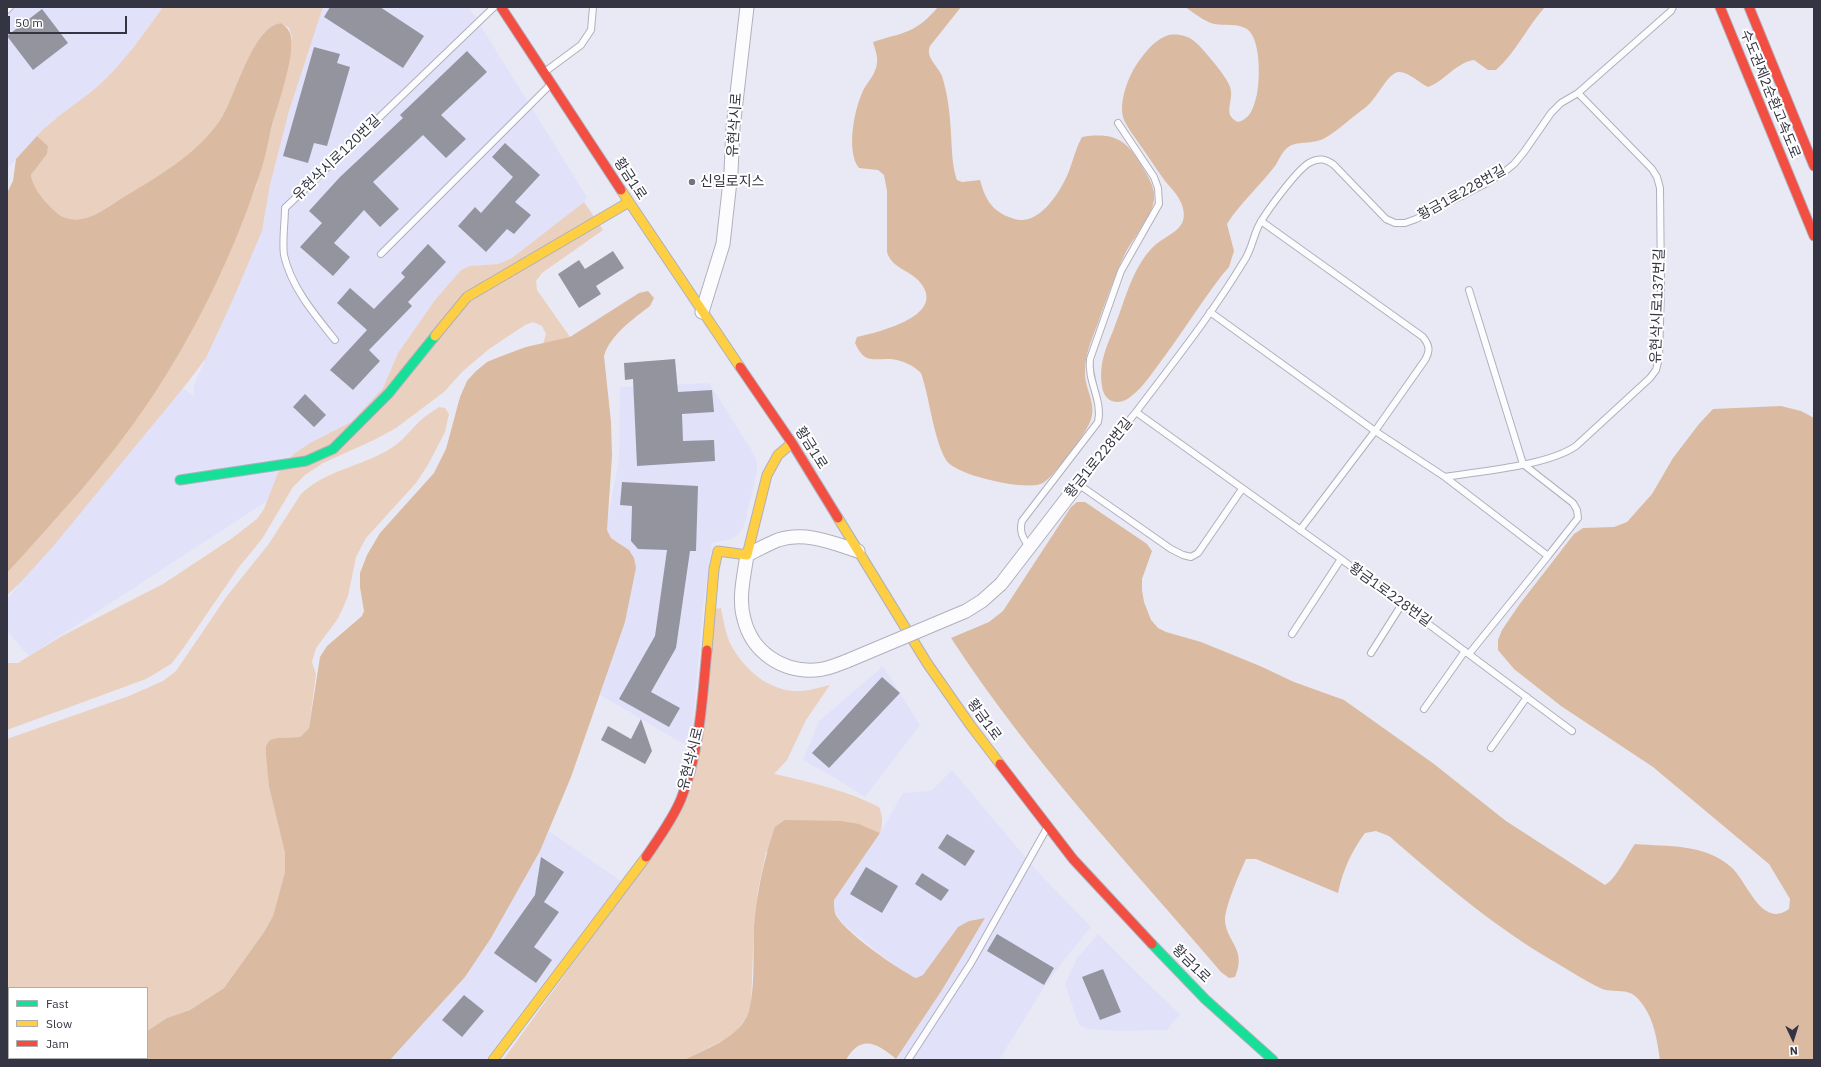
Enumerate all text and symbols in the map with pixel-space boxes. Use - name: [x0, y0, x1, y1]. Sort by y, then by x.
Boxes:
- scale bar: [10, 8, 129, 34]
- text: 50 m: [15, 15, 43, 30]
- street label: 수도권제2순환고속도로: [1737, 27, 1803, 161]
- street label: 유현삭시로: [724, 92, 746, 158]
- street label: 유현삭시로120번길: [290, 112, 384, 204]
- street label: 황금1로: [610, 155, 650, 203]
- street label: 황금1로228번길: [1415, 162, 1509, 224]
- place label: 신일로지스: [700, 174, 764, 190]
- marker: 신일로지스: [687, 177, 697, 187]
- street label: 유현삭시로137번길: [1648, 248, 1668, 364]
- street label: 황금1로228번길: [1062, 415, 1136, 501]
- street label: 황금1로: [791, 424, 831, 472]
- street label: 황금1로228번길: [1345, 559, 1435, 631]
- street label: 황금1로: [963, 696, 1005, 744]
- street label: 유현삭시로: [675, 726, 707, 792]
- street label: 황금1로: [1168, 941, 1214, 987]
- legend: [8, 987, 148, 1059]
- text: Fast: [46, 996, 69, 1011]
- text: Slow: [46, 1016, 72, 1031]
- north arrow: [1773, 1019, 1813, 1059]
- text: Jam: [46, 1036, 69, 1051]
- text: N: [1789, 1044, 1798, 1058]

